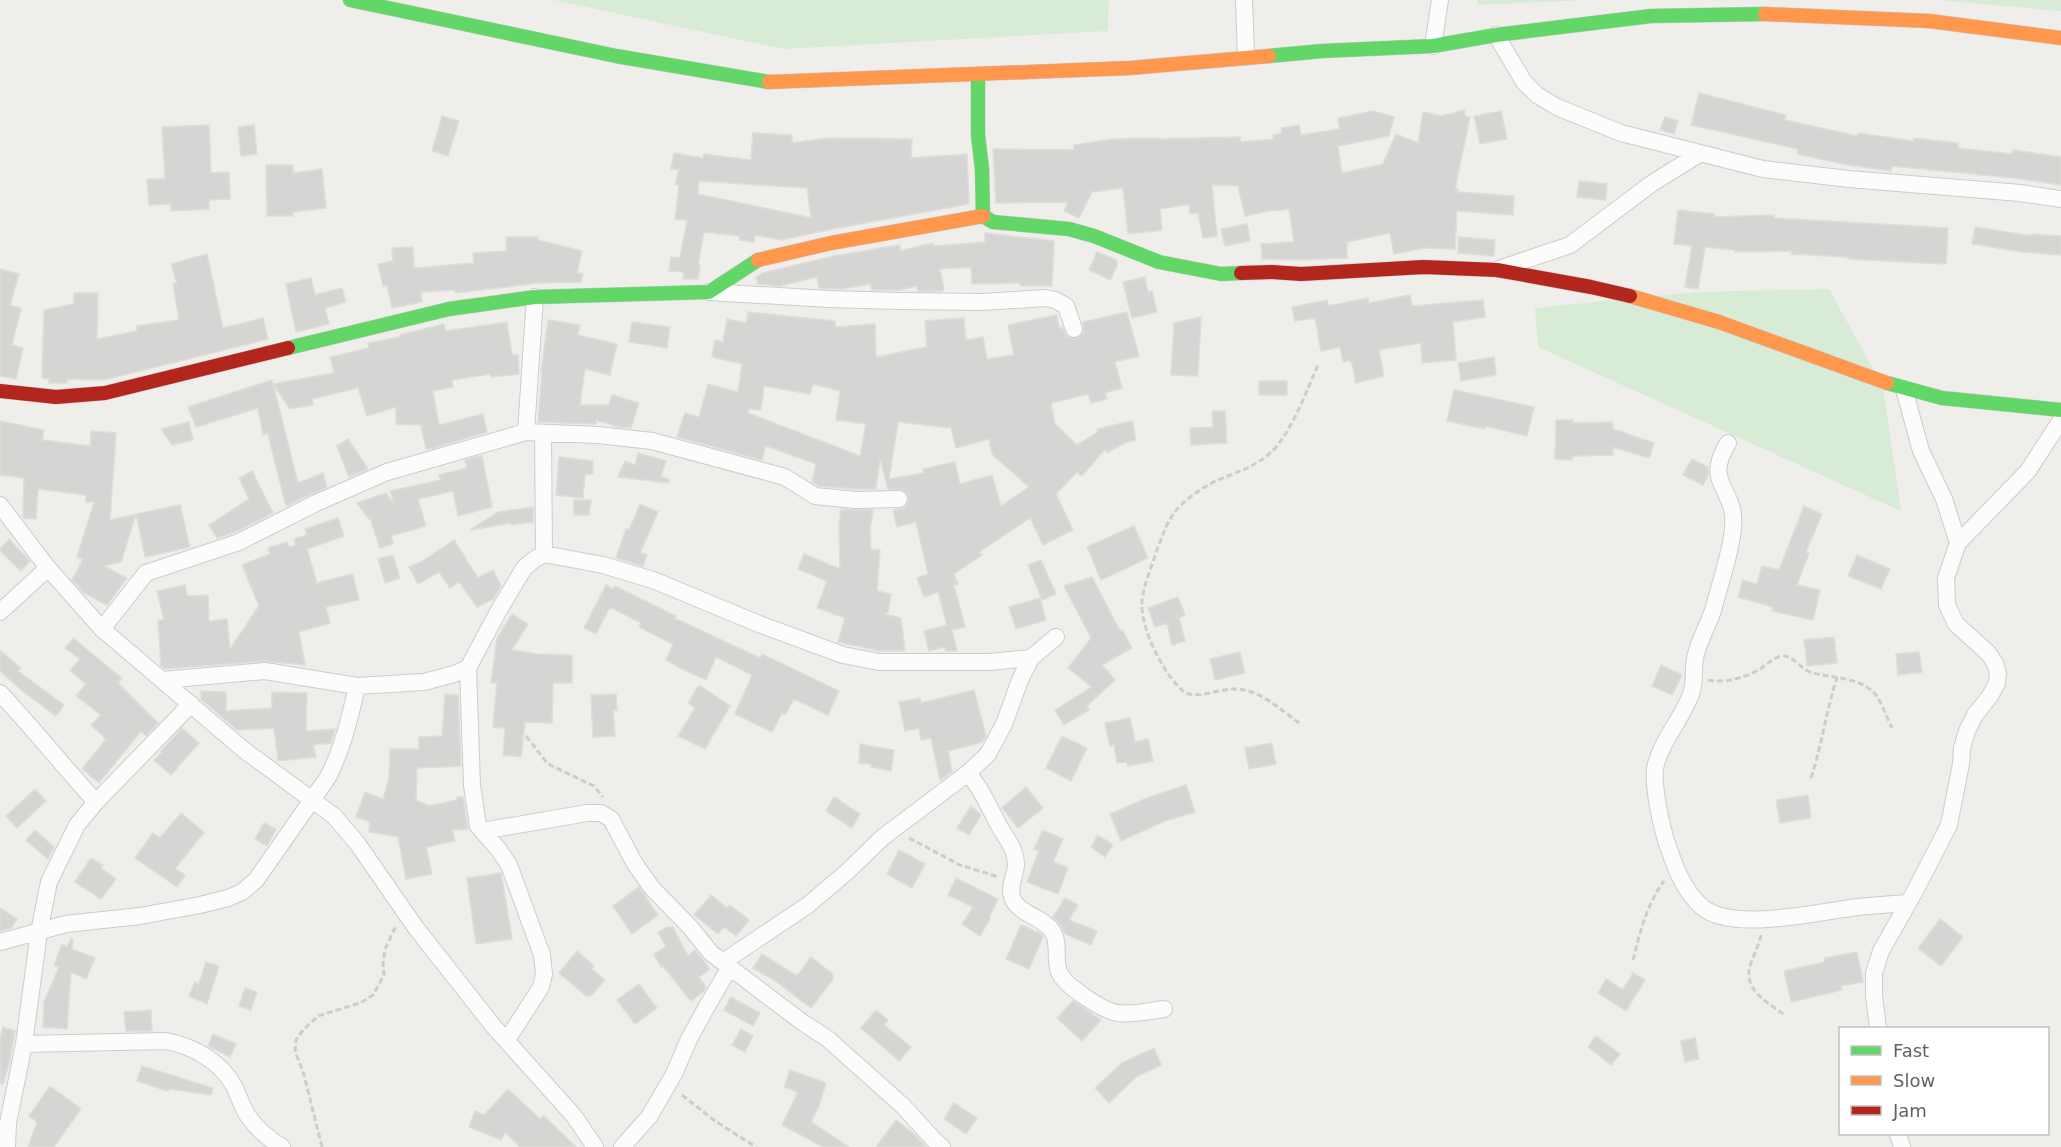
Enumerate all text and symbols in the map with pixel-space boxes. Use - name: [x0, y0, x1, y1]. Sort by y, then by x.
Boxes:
- legend: [1839, 1027, 2049, 1135]
- text: Fast: [1893, 1040, 1929, 1061]
- text: Slow: [1893, 1070, 1935, 1091]
- text: Jam: [1892, 1100, 1927, 1121]

